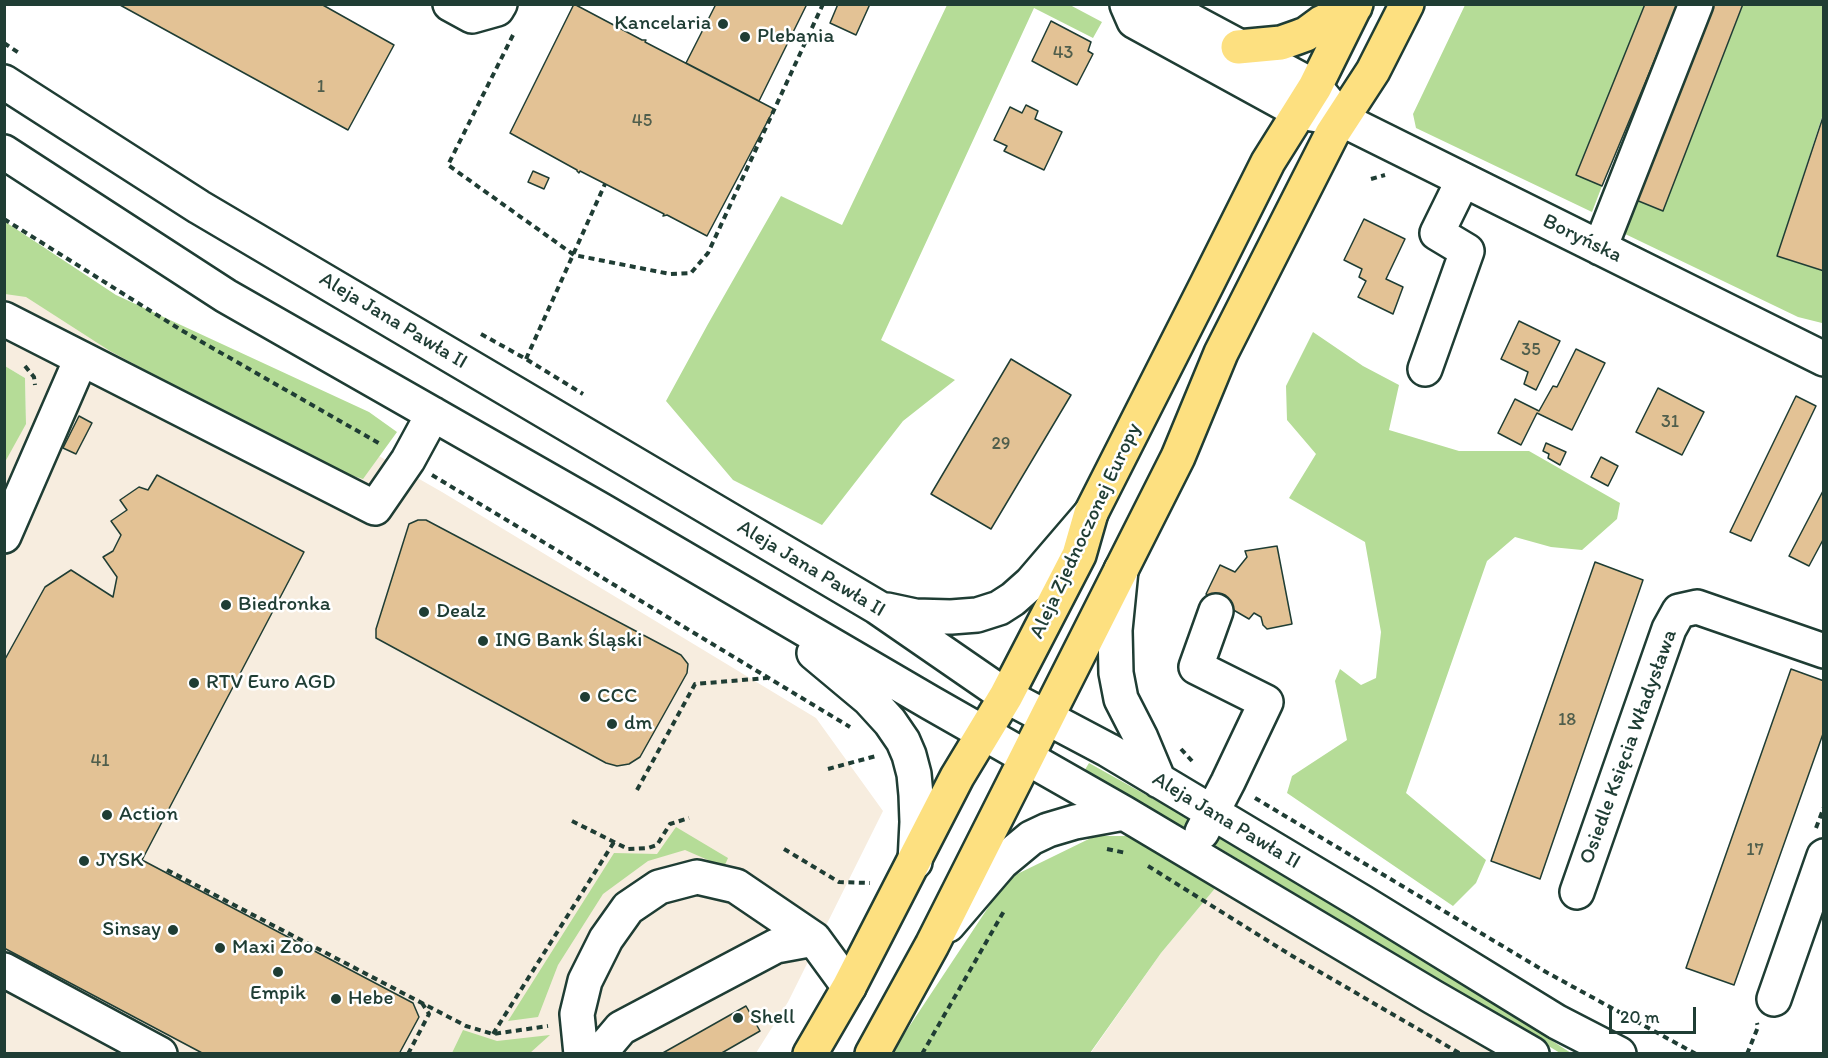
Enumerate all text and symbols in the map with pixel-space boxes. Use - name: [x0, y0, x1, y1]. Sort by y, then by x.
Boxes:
- place label: Kancelaria: [614, 11, 711, 37]
- marker: Kancelaria: [716, 17, 730, 31]
- place label: Plebania: [757, 24, 834, 50]
- marker: Plebania: [738, 30, 752, 44]
- house number: 43: [1053, 42, 1073, 64]
- house number: 1: [317, 76, 325, 98]
- house number: 45: [632, 110, 652, 132]
- street label: Boryńska: [1538, 209, 1626, 269]
- street label: Aleja Jana Pawła II: [314, 267, 472, 375]
- house number: 35: [1521, 339, 1541, 361]
- house number: 31: [1661, 411, 1679, 433]
- street label: Aleja Zjednoczonej Europy: [1025, 419, 1147, 643]
- house number: 29: [992, 433, 1010, 455]
- street label: Aleja Jana Pawła II: [732, 515, 890, 623]
- place label: Biedronka: [238, 592, 331, 618]
- marker: Biedronka: [219, 598, 233, 612]
- place label: Dealz: [436, 599, 486, 625]
- marker: Dealz: [417, 605, 431, 619]
- street label: Osiedle Księcia Władysława: [1575, 626, 1683, 868]
- place label: ING Bank Śląski: [495, 628, 642, 654]
- marker: ING Bank Śląski: [476, 634, 490, 648]
- place label: RTV Euro AGD: [206, 670, 335, 696]
- marker: RTV Euro AGD: [187, 676, 201, 690]
- place label: CCC: [597, 684, 638, 710]
- marker: CCC: [578, 690, 592, 704]
- house number: 18: [1558, 709, 1576, 731]
- place label: dm: [624, 711, 652, 737]
- marker: dm: [605, 717, 619, 731]
- house number: 41: [90, 750, 110, 772]
- street label: Aleja Jana Pawła II: [1147, 767, 1305, 875]
- place label: Action: [119, 802, 178, 828]
- marker: Action: [100, 808, 114, 822]
- house number: 17: [1746, 839, 1764, 861]
- place label: JYSK: [96, 848, 143, 874]
- marker: JYSK: [77, 854, 91, 868]
- place label: Sinsay: [102, 917, 161, 943]
- marker: Sinsay: [166, 923, 180, 937]
- place label: Maxi Zoo: [232, 935, 313, 961]
- marker: Maxi Zoo: [213, 941, 227, 955]
- marker: Empik: [271, 965, 285, 979]
- place label: Empik: [250, 981, 306, 1007]
- place label: Hebe: [348, 986, 393, 1012]
- marker: Hebe: [329, 992, 343, 1006]
- scale bar: [1612, 995, 1699, 1033]
- place label: Shell: [750, 1005, 795, 1031]
- text: 20 m: [1620, 1006, 1660, 1028]
- marker: Shell: [731, 1011, 745, 1025]

